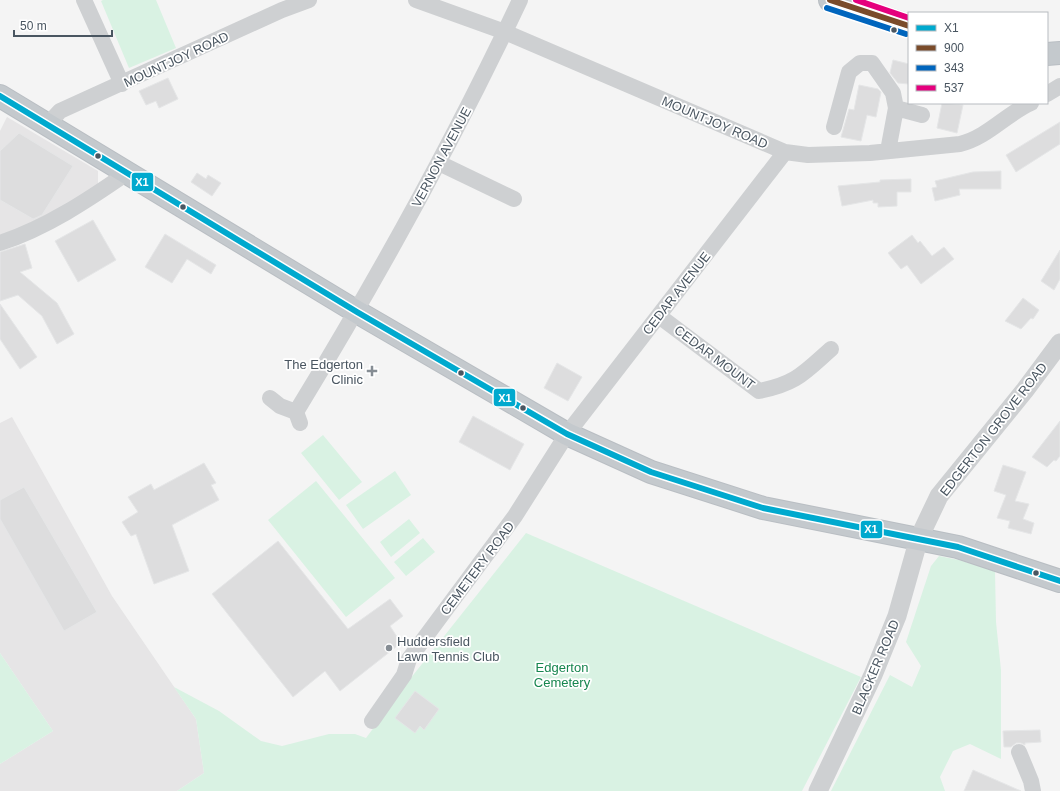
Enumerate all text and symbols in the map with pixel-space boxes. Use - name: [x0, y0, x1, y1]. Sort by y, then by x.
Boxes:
- scale bar: [14, 12, 112, 38]
- legend: [908, 12, 1048, 104]
- text: 50 m: [20, 19, 47, 33]
- text: X1: [944, 21, 959, 35]
- unlabelled marker: [889, 25, 899, 35]
- street label: MOUNTJOY ROAD: [121, 29, 231, 90]
- text: 900: [944, 41, 964, 55]
- text: 343: [944, 61, 964, 75]
- text: 537: [944, 81, 964, 95]
- street label: MOUNTJOY ROAD: [659, 93, 770, 152]
- street label: VERNON AVENUE: [409, 104, 474, 210]
- unlabelled marker: [93, 151, 103, 161]
- line badge: X1: [131, 172, 154, 192]
- text: X1: [135, 176, 149, 188]
- unlabelled marker: [178, 202, 188, 212]
- street label: CEDAR AVENUE: [639, 249, 714, 338]
- street label: CEDAR MOUNT: [672, 322, 758, 393]
- place label: The Edgerton Clinic: [284, 357, 363, 387]
- street label: EDGERTON GROVE ROAD: [937, 360, 1050, 499]
- marker: The Edgerton Clinic: [366, 365, 378, 377]
- unlabelled marker: [456, 368, 466, 378]
- line badge: X1: [493, 388, 516, 407]
- text: X1: [498, 392, 512, 404]
- unlabelled marker: [518, 403, 528, 413]
- street label: CEMETERY ROAD: [437, 519, 517, 618]
- line badge: X1: [860, 520, 883, 539]
- text: X1: [864, 523, 878, 535]
- unlabelled marker: [1031, 568, 1041, 578]
- street label: BLACKER ROAD: [849, 617, 902, 717]
- place label: Huddersfield Lawn Tennis Club: [397, 634, 499, 664]
- marker: Huddersfield Lawn Tennis Club: [384, 643, 394, 653]
- park label: Edgerton Cemetery: [534, 660, 591, 690]

